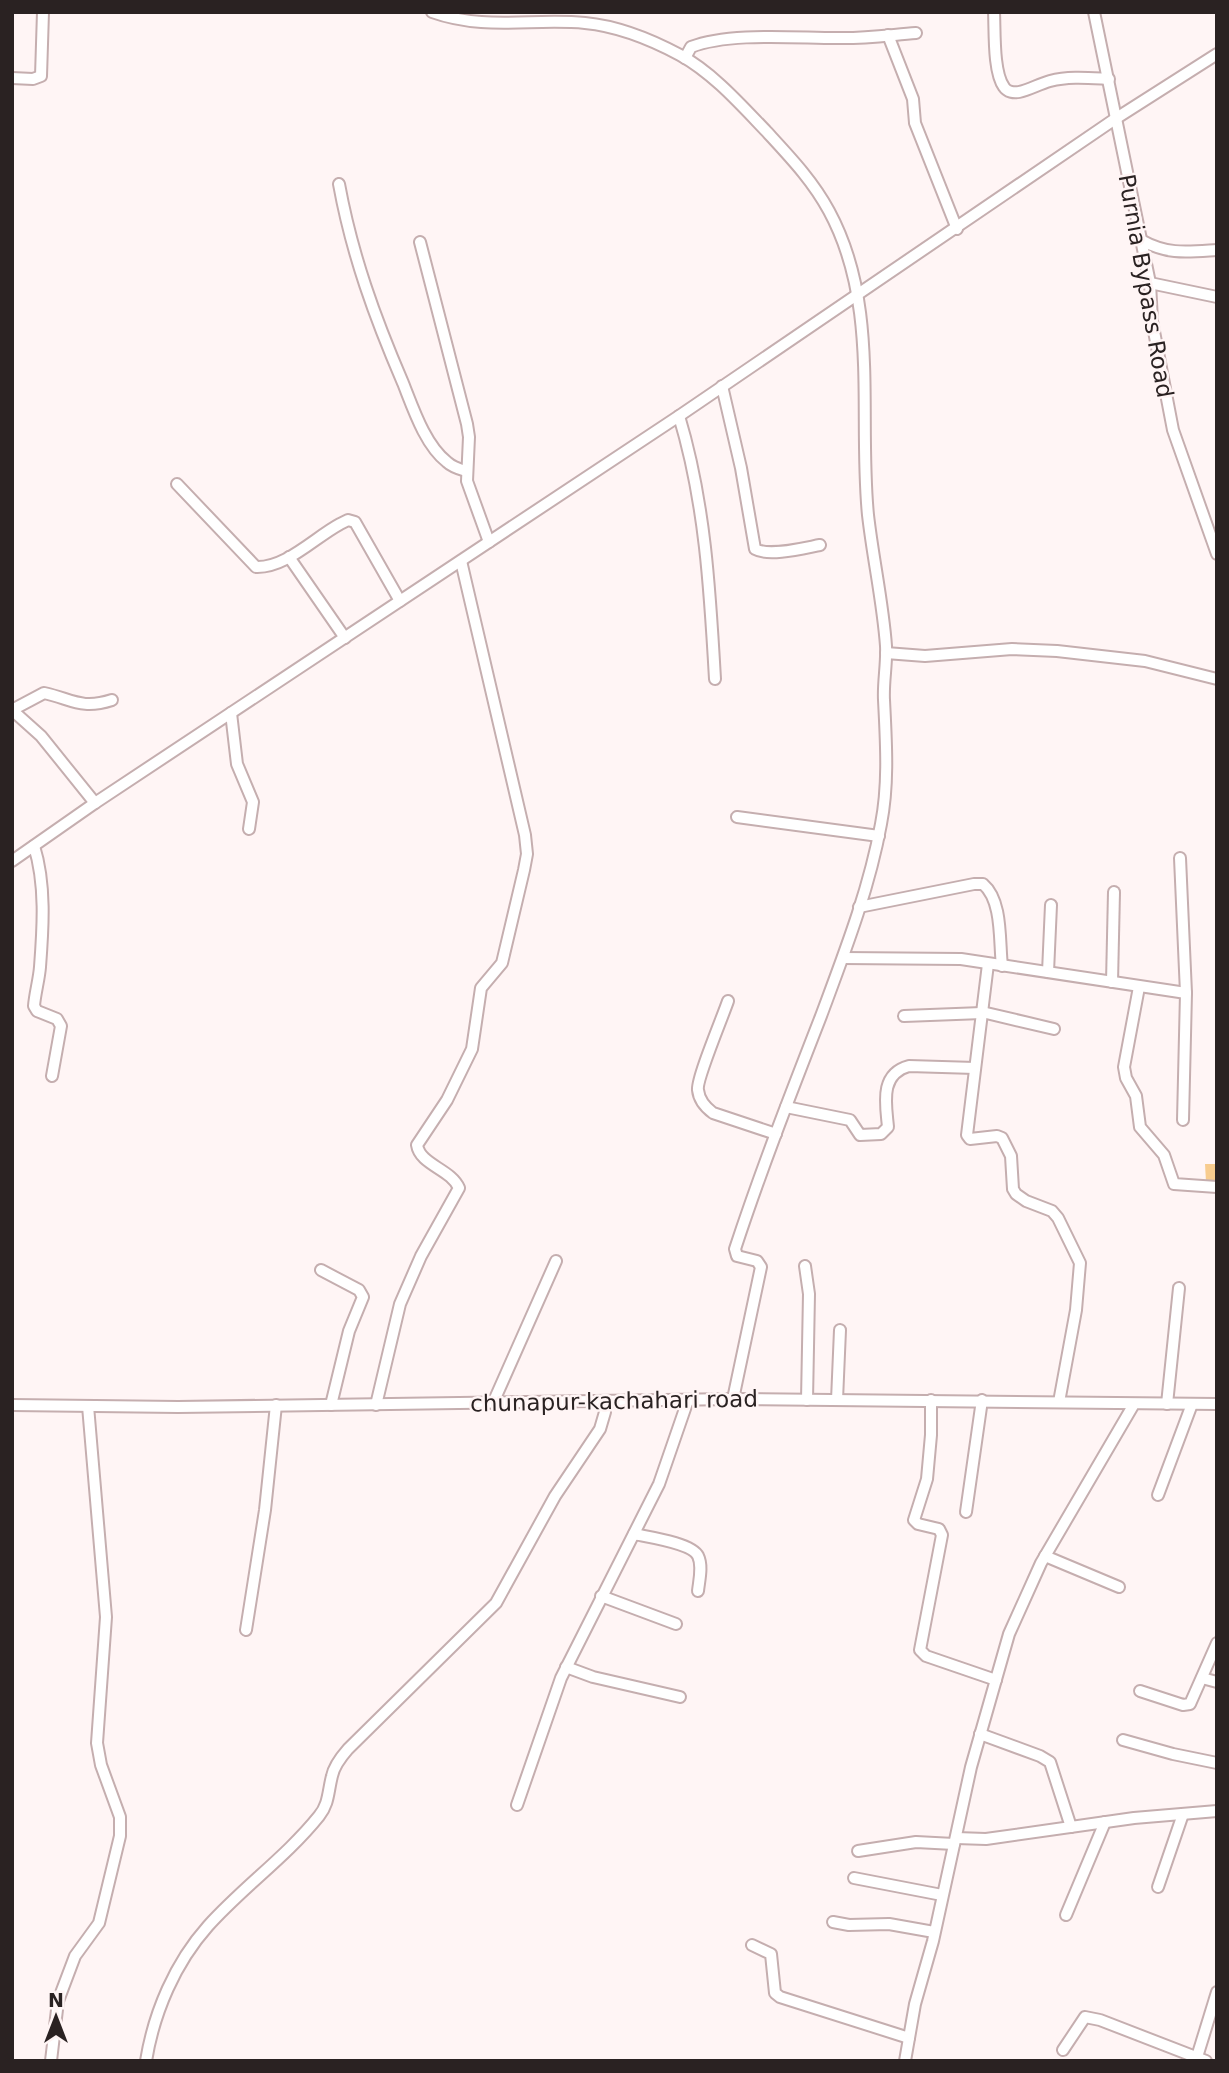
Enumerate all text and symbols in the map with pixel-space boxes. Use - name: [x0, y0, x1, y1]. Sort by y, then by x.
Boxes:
- street label: Purnia Bypass Road: [1114, 172, 1178, 400]
- street label: chunapur-kachahari road: [470, 1385, 758, 1417]
- north arrow: [21, 1982, 91, 2052]
- text: N: [48, 1989, 64, 2011]

